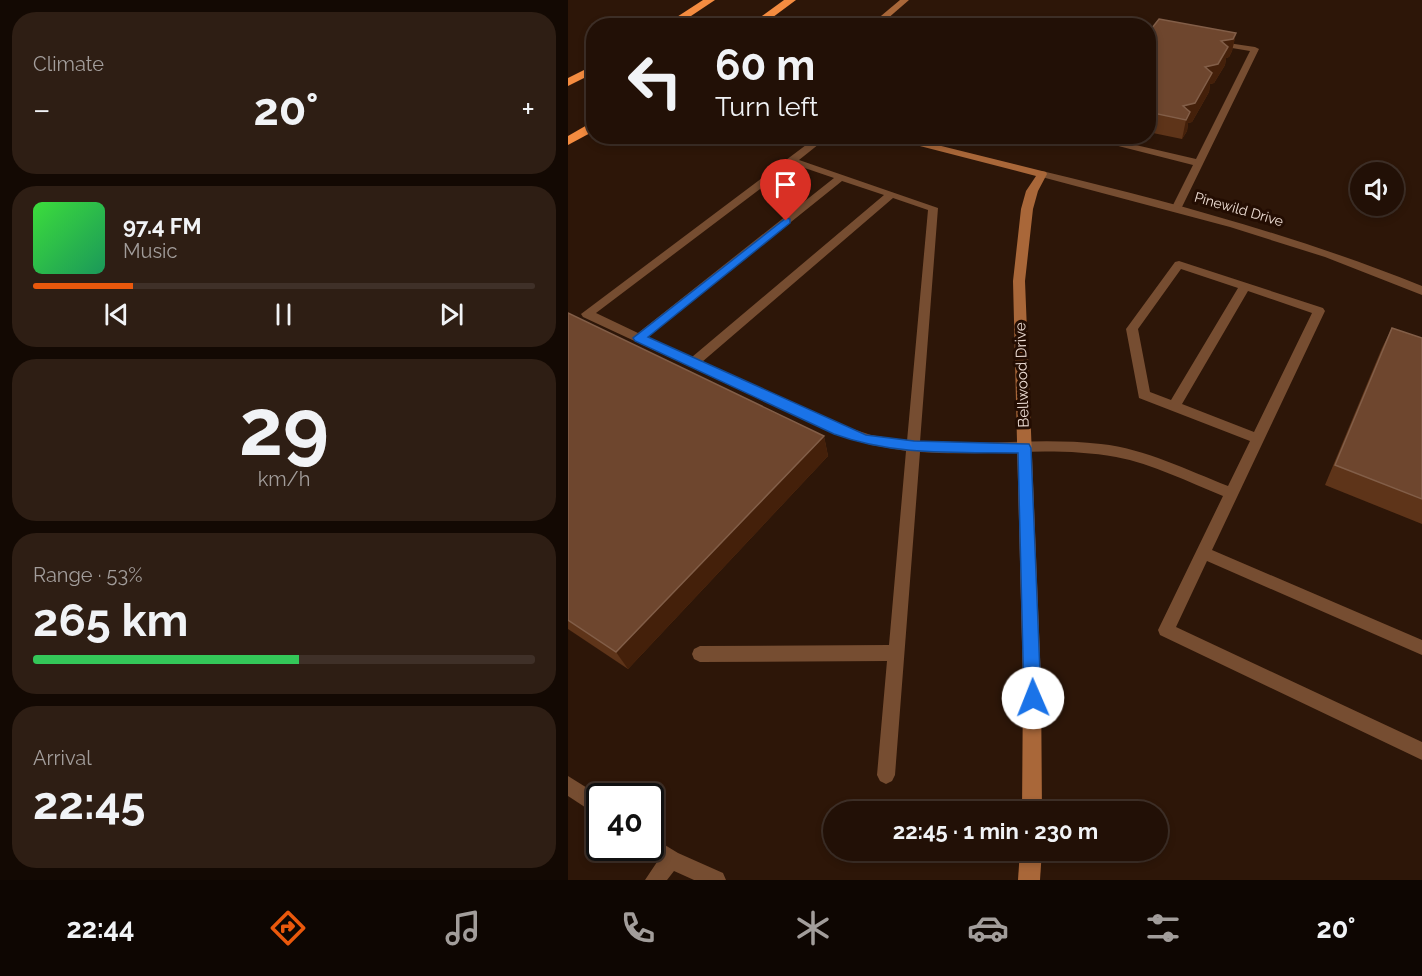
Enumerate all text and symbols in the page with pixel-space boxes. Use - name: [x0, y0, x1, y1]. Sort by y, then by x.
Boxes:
- text: 60 m: [715, 41, 815, 90]
- icon: left: [616, 42, 694, 120]
- text: Climate: [33, 52, 104, 76]
- text: 20°: [253, 83, 319, 136]
- text: −: [33, 90, 51, 129]
- text: +: [521, 90, 535, 129]
- text: Turn left: [715, 91, 818, 122]
- pin: [760, 159, 811, 221]
- map controls: [1350, 162, 1404, 216]
- button: sound: [1350, 162, 1404, 216]
- icon: arrive: [769, 168, 802, 201]
- street label: Pinewild Drive: [1193, 189, 1285, 229]
- text: 97.4 FM: [123, 213, 202, 239]
- text: Music: [123, 239, 177, 263]
- icon: previous: [100, 298, 133, 331]
- icon: pause: [267, 298, 300, 331]
- icon: next: [435, 298, 468, 331]
- street label: Bellwood Drive: [1011, 322, 1033, 428]
- text: 29: [239, 382, 329, 473]
- text: km/h: [258, 467, 310, 491]
- text: Range · 53%: [33, 563, 142, 587]
- text: 265 km: [33, 594, 188, 647]
- position arrow: [1001, 666, 1065, 730]
- text: Arrival: [33, 746, 92, 770]
- text: 22:45: [33, 777, 146, 830]
- speed limit sign: 40: [586, 783, 664, 861]
- text: 22:45 · 1 min · 230 m: [893, 818, 1098, 844]
- icon: directions: [267, 907, 309, 949]
- icon: music: [442, 907, 484, 949]
- icon: phone: [617, 907, 659, 949]
- icon: climate: [792, 907, 834, 949]
- icon: car: [967, 907, 1009, 949]
- icon: filters: [1142, 907, 1184, 949]
- text: 22:44: [66, 913, 134, 944]
- text: 20°: [1316, 913, 1356, 944]

